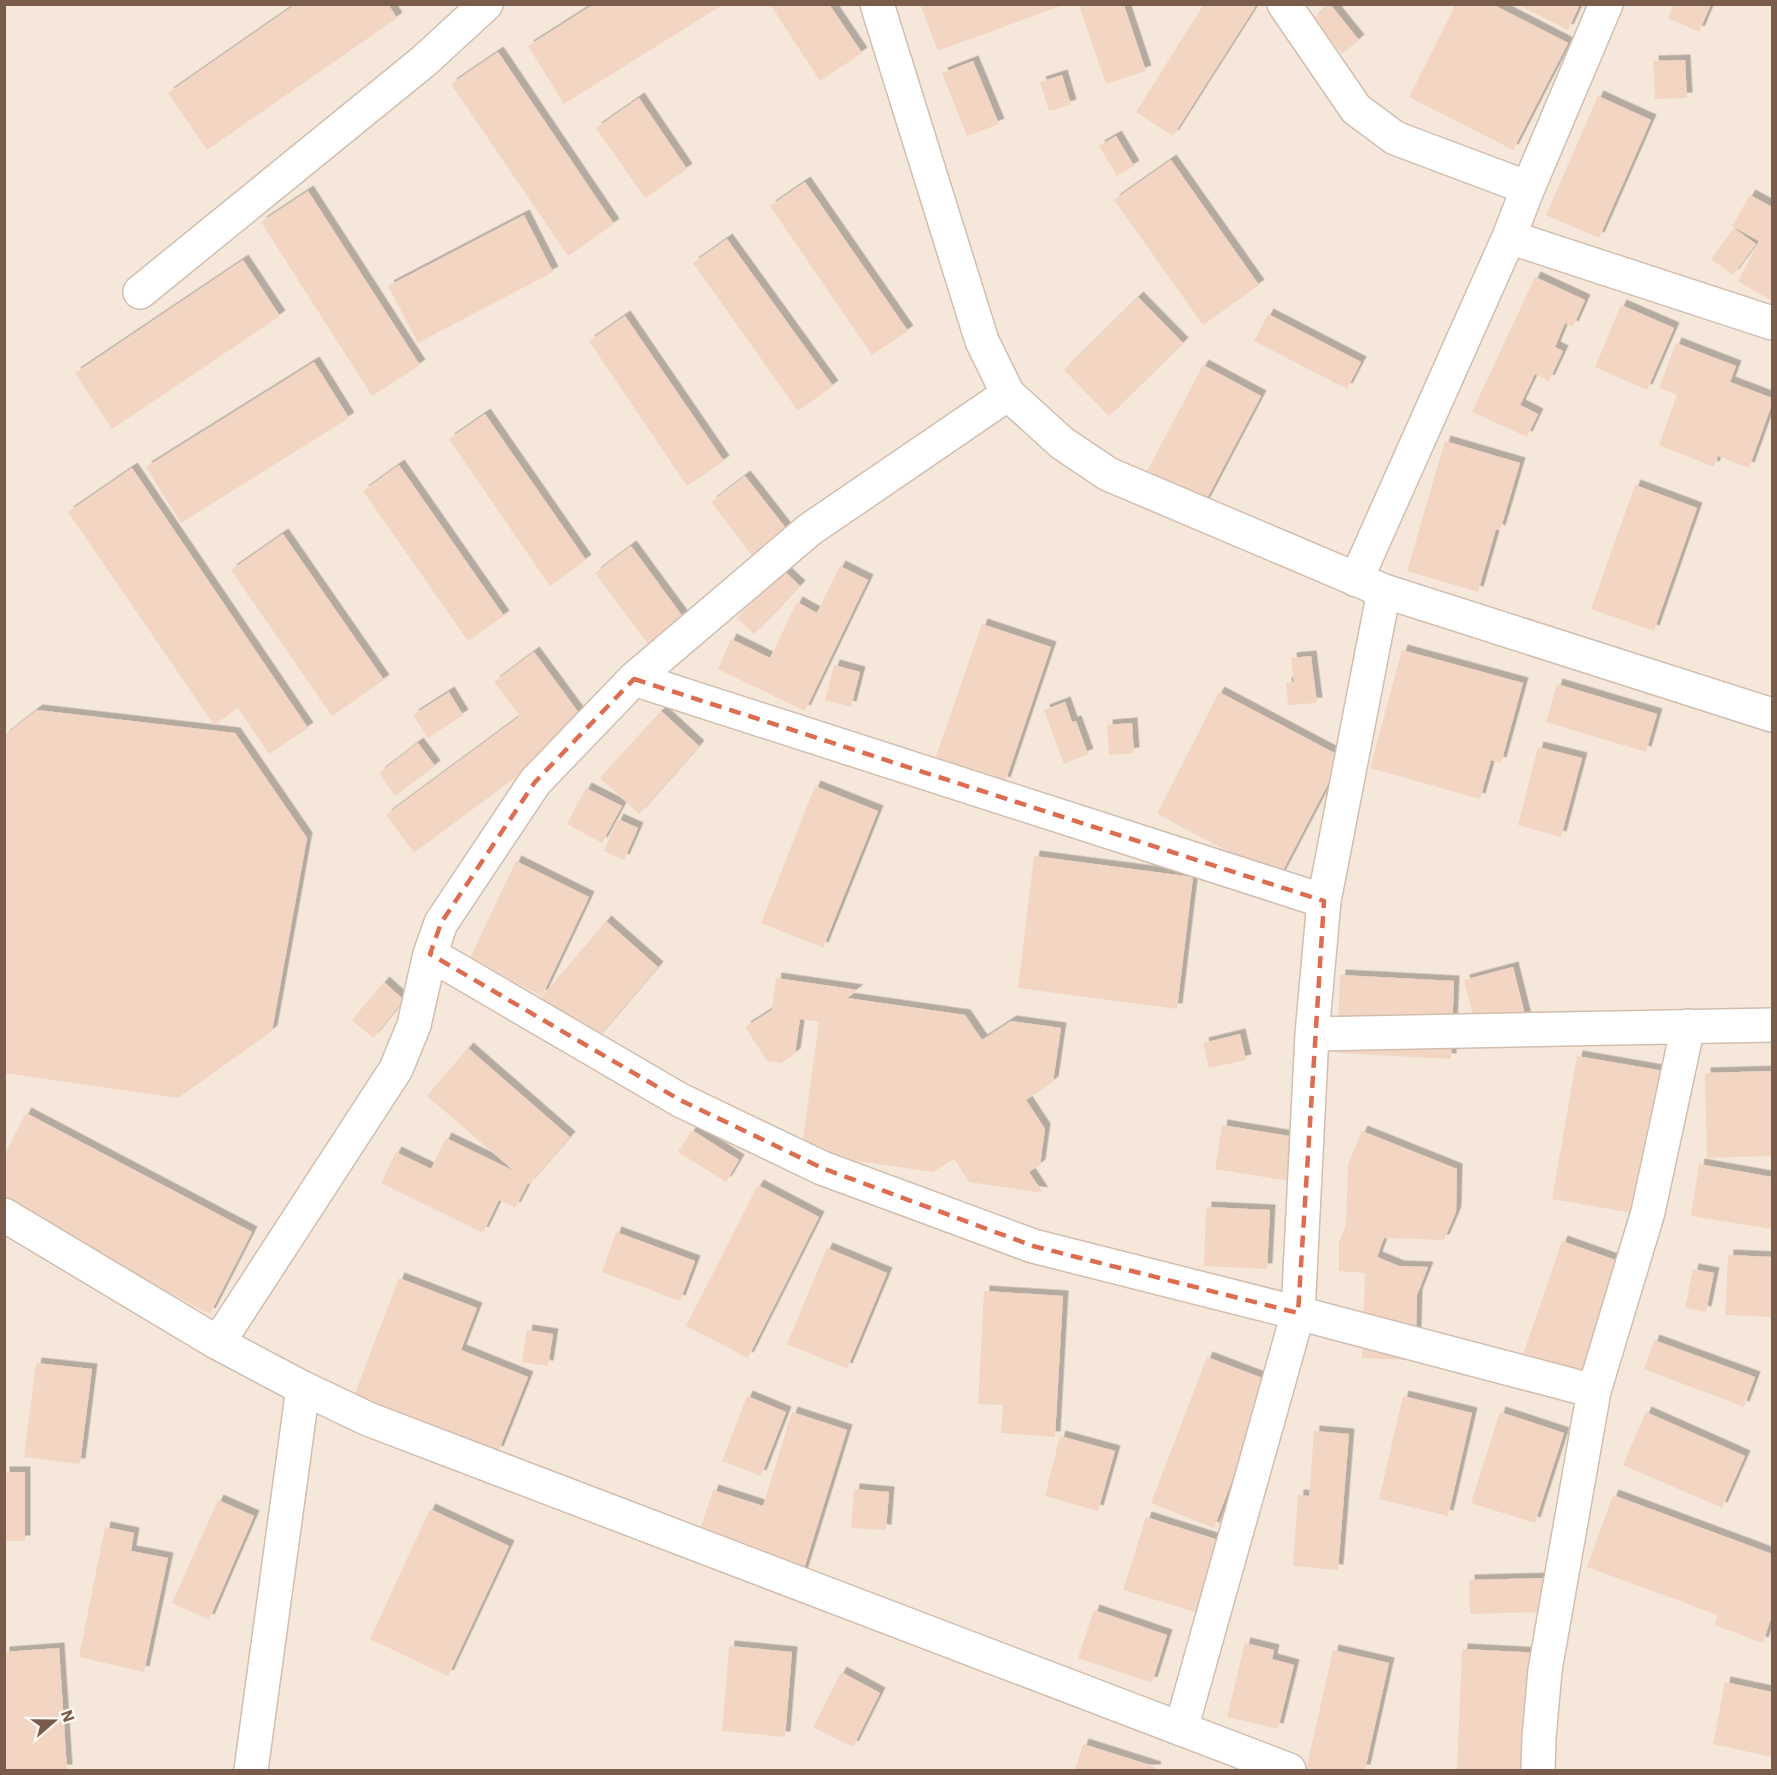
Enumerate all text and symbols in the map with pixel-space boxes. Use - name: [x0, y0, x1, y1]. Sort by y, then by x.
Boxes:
- north arrow: [24, 1691, 84, 1751]
- text: N: [57, 1707, 79, 1725]

